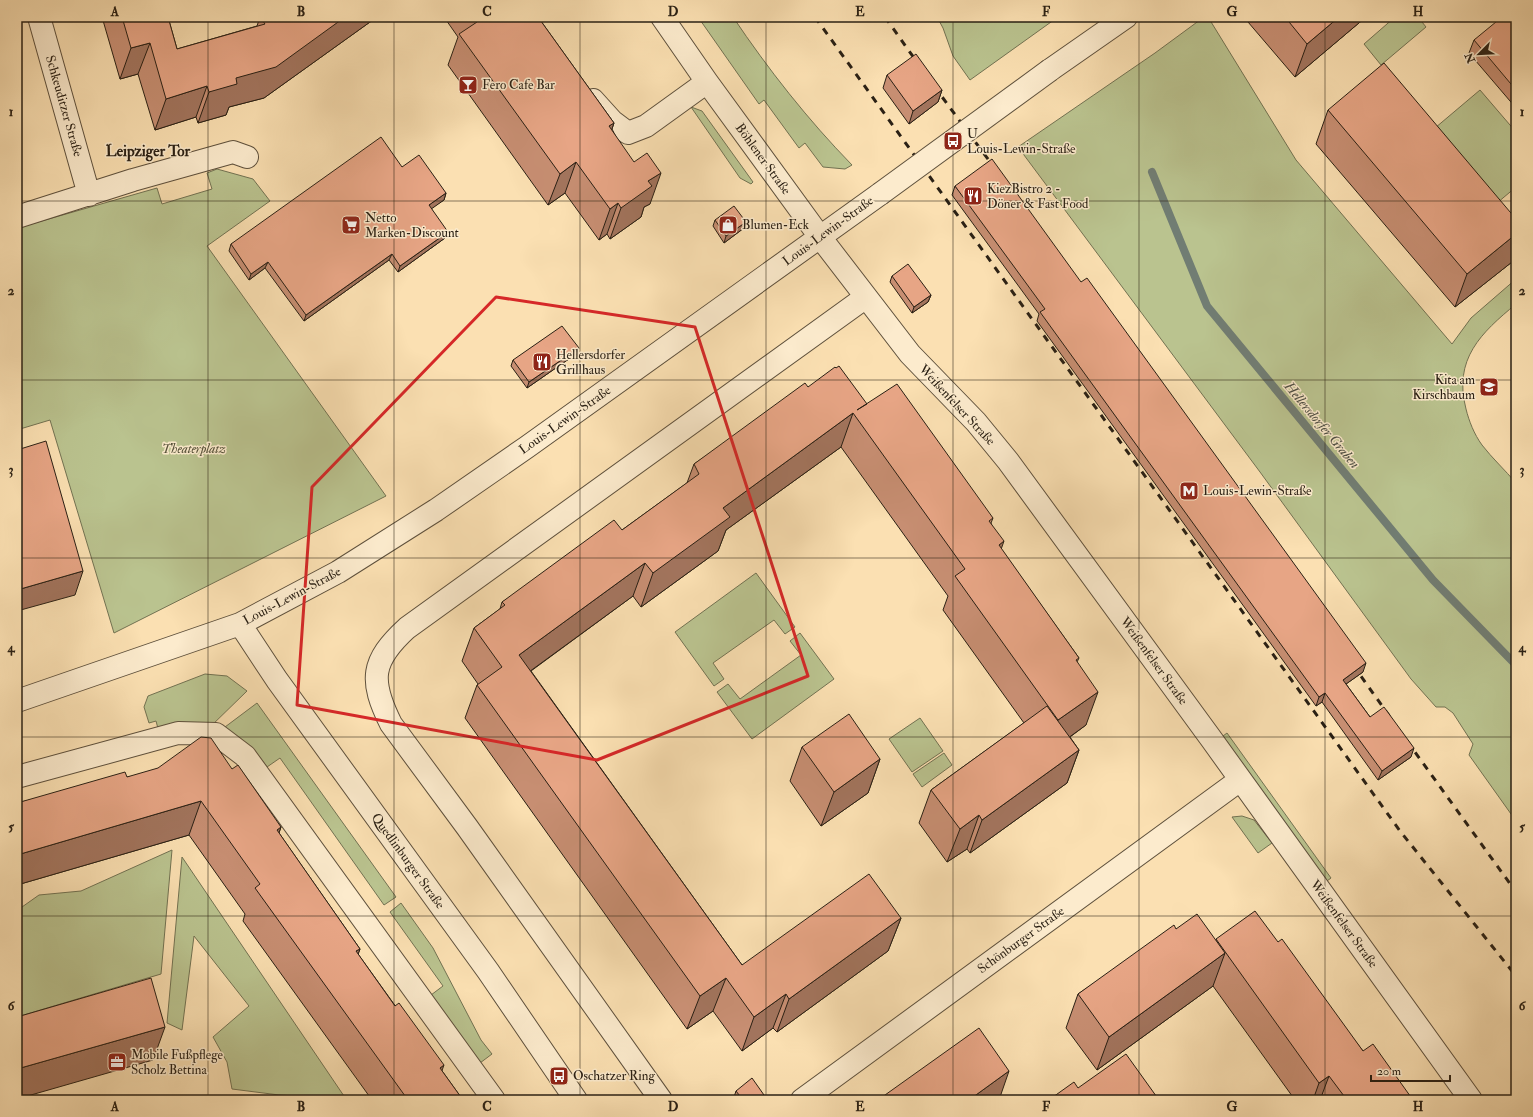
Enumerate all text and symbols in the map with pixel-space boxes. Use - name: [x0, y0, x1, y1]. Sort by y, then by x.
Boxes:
- text: A: [110, 4, 120, 20]
- text: B: [297, 4, 305, 20]
- text: C: [482, 4, 492, 20]
- text: D: [668, 4, 679, 20]
- text: E: [855, 4, 865, 20]
- text: F: [1042, 4, 1051, 20]
- text: G: [1227, 4, 1238, 20]
- text: H: [1413, 4, 1424, 20]
- north arrow: [1459, 34, 1499, 74]
- text: N: [1462, 50, 1479, 66]
- street label: Schkeuditzer Straße: [42, 53, 86, 159]
- bar icon: Fero Cafe Bar: [457, 74, 479, 96]
- place label: Fero Cafe Bar: [482, 77, 555, 93]
- text: 1: [9, 104, 14, 120]
- text: 1: [1520, 104, 1525, 120]
- street label: Böhlener Straße: [732, 120, 795, 198]
- place label: U Louis-Lewin-Straße: [967, 126, 1076, 157]
- bus stop icon: U Louis-Lewin-Straße: [942, 130, 964, 152]
- district label: Leipziger Tor: [106, 142, 191, 162]
- place label: KiezBistro 2 - Döner & Fast Food: [987, 181, 1089, 212]
- restaurant icon: KiezBistro 2 - Döner & Fast Food: [962, 185, 984, 207]
- street label: Louis-Lewin-Straße: [779, 192, 877, 269]
- place label: Netto Marken-Discount: [365, 210, 459, 241]
- supermarket icon: Netto Marken-Discount: [340, 214, 362, 236]
- shop icon: Blumen-Eck: [717, 214, 739, 236]
- place label: Blumen-Eck: [742, 217, 810, 233]
- text: 2: [8, 283, 15, 299]
- text: 2: [1519, 283, 1526, 299]
- place label: Hellersdorfer Grillhaus: [556, 347, 625, 378]
- restaurant icon: Hellersdorfer Grillhaus: [531, 351, 553, 373]
- street label: Weißenfelser Straße: [915, 361, 999, 449]
- place label: Kita am Kirschbaum: [1413, 372, 1475, 403]
- school or university icon: Kita am Kirschbaum: [1478, 376, 1500, 398]
- water label: Hellersdorfer Graben: [1280, 377, 1364, 472]
- street label: Louis-Lewin-Straße: [516, 382, 614, 458]
- park label: Theaterplatz: [162, 441, 226, 457]
- text: 3: [9, 462, 14, 478]
- text: 3: [1520, 462, 1525, 478]
- metro station icon: Louis-Lewin-Straße: [1178, 480, 1200, 502]
- place label: Louis-Lewin-Straße: [1203, 483, 1312, 499]
- street label: Louis-Lewin-Straße: [240, 563, 344, 629]
- street label: Weißenfelser Straße: [1116, 613, 1192, 708]
- text: 4: [6, 640, 15, 656]
- text: 4: [1517, 640, 1526, 656]
- street label: Quedlinburger Straße: [368, 810, 448, 912]
- text: 5: [8, 819, 14, 835]
- text: 5: [1519, 819, 1525, 835]
- street label: Weißenfelser Straße: [1306, 876, 1382, 971]
- street label: Schönburger Straße: [974, 903, 1068, 977]
- text: 6: [8, 998, 16, 1014]
- text: 6: [1519, 998, 1527, 1014]
- place label: Mobile Fußpflege Scholz Bettina: [131, 1047, 224, 1078]
- office icon: Mobile Fußpflege Scholz Bettina: [106, 1051, 128, 1073]
- scale bar: [1371, 1057, 1450, 1083]
- text: 20 m: [1377, 1064, 1402, 1079]
- bus stop icon: Oschatzer Ring: [548, 1065, 570, 1087]
- place label: Oschatzer Ring: [573, 1068, 655, 1084]
- text: A: [110, 1099, 120, 1115]
- text: B: [297, 1099, 305, 1115]
- text: C: [482, 1099, 492, 1115]
- text: D: [668, 1099, 679, 1115]
- text: E: [855, 1099, 865, 1115]
- text: F: [1042, 1099, 1051, 1115]
- text: G: [1227, 1099, 1238, 1115]
- text: H: [1413, 1099, 1424, 1115]

